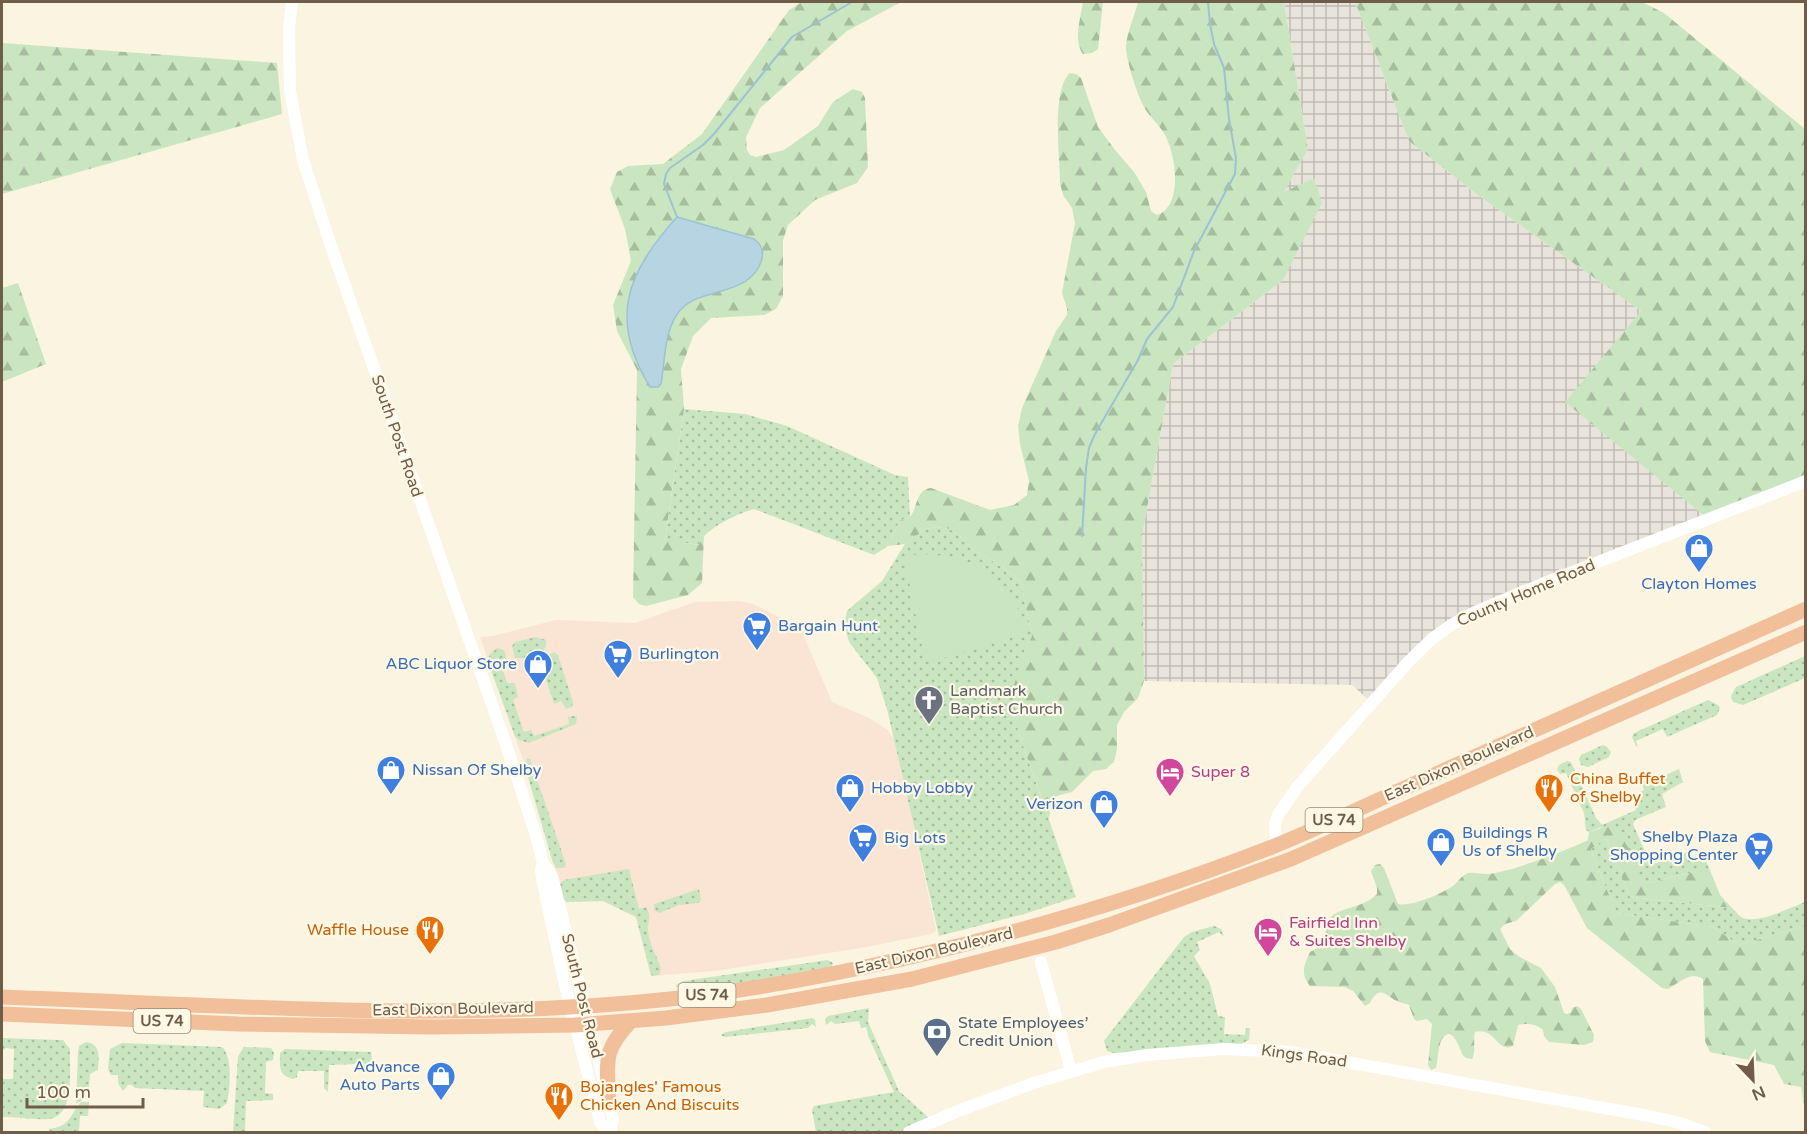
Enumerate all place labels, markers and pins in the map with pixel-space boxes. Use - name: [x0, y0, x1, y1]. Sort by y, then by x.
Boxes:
- shop icon: Clayton Homes: [1683, 532, 1715, 574]
- place label: Clayton Homes: [1641, 574, 1757, 594]
- supermarket icon: Bargain Hunt: [741, 610, 773, 652]
- place label: Bargain Hunt: [778, 616, 878, 636]
- supermarket icon: Burlington: [602, 638, 634, 680]
- place label: Burlington: [639, 644, 719, 664]
- shop icon: ABC Liquor Store: [522, 648, 554, 690]
- place label: ABC Liquor Store: [385, 654, 517, 674]
- place label: Landmark Baptist Church: [950, 681, 1063, 719]
- church icon: Landmark Baptist Church: [913, 684, 945, 726]
- shop icon: Nissan Of Shelby: [375, 754, 407, 796]
- hotel icon: Super 8: [1154, 756, 1186, 798]
- place label: Nissan Of Shelby: [412, 760, 542, 780]
- place label: Super 8: [1191, 762, 1250, 782]
- place label: China Buffet of Shelby: [1570, 769, 1666, 807]
- shop icon: Hobby Lobby: [834, 772, 866, 814]
- restaurant icon: China Buffet of Shelby: [1533, 772, 1565, 814]
- place label: Hobby Lobby: [871, 778, 973, 798]
- shop icon: Verizon: [1088, 788, 1120, 830]
- place label: Verizon: [1026, 794, 1083, 814]
- supermarket icon: Big Lots: [847, 822, 879, 864]
- place label: Buildings R Us of Shelby: [1462, 823, 1557, 861]
- shop icon: Buildings R Us of Shelby: [1425, 826, 1457, 868]
- place label: Shelby Plaza Shopping Center: [1610, 827, 1739, 865]
- place label: Big Lots: [884, 828, 946, 848]
- supermarket icon: Shelby Plaza Shopping Center: [1743, 830, 1775, 872]
- place label: Fairfield Inn & Suites Shelby: [1289, 913, 1407, 951]
- restaurant icon: Waffle House: [414, 914, 446, 956]
- hotel icon: Fairfield Inn & Suites Shelby: [1252, 916, 1284, 958]
- place label: Waffle House: [307, 920, 409, 940]
- place label: State Employees’ Credit Union: [958, 1013, 1088, 1051]
- bank icon: State Employees’ Credit Union: [921, 1016, 953, 1058]
- place label: Advance Auto Parts: [339, 1057, 420, 1095]
- shop icon: Advance Auto Parts: [425, 1060, 457, 1102]
- place label: Bojangles' Famous Chicken And Biscuits: [580, 1077, 739, 1115]
- restaurant icon: Bojangles' Famous Chicken And Biscuits: [543, 1080, 575, 1122]

